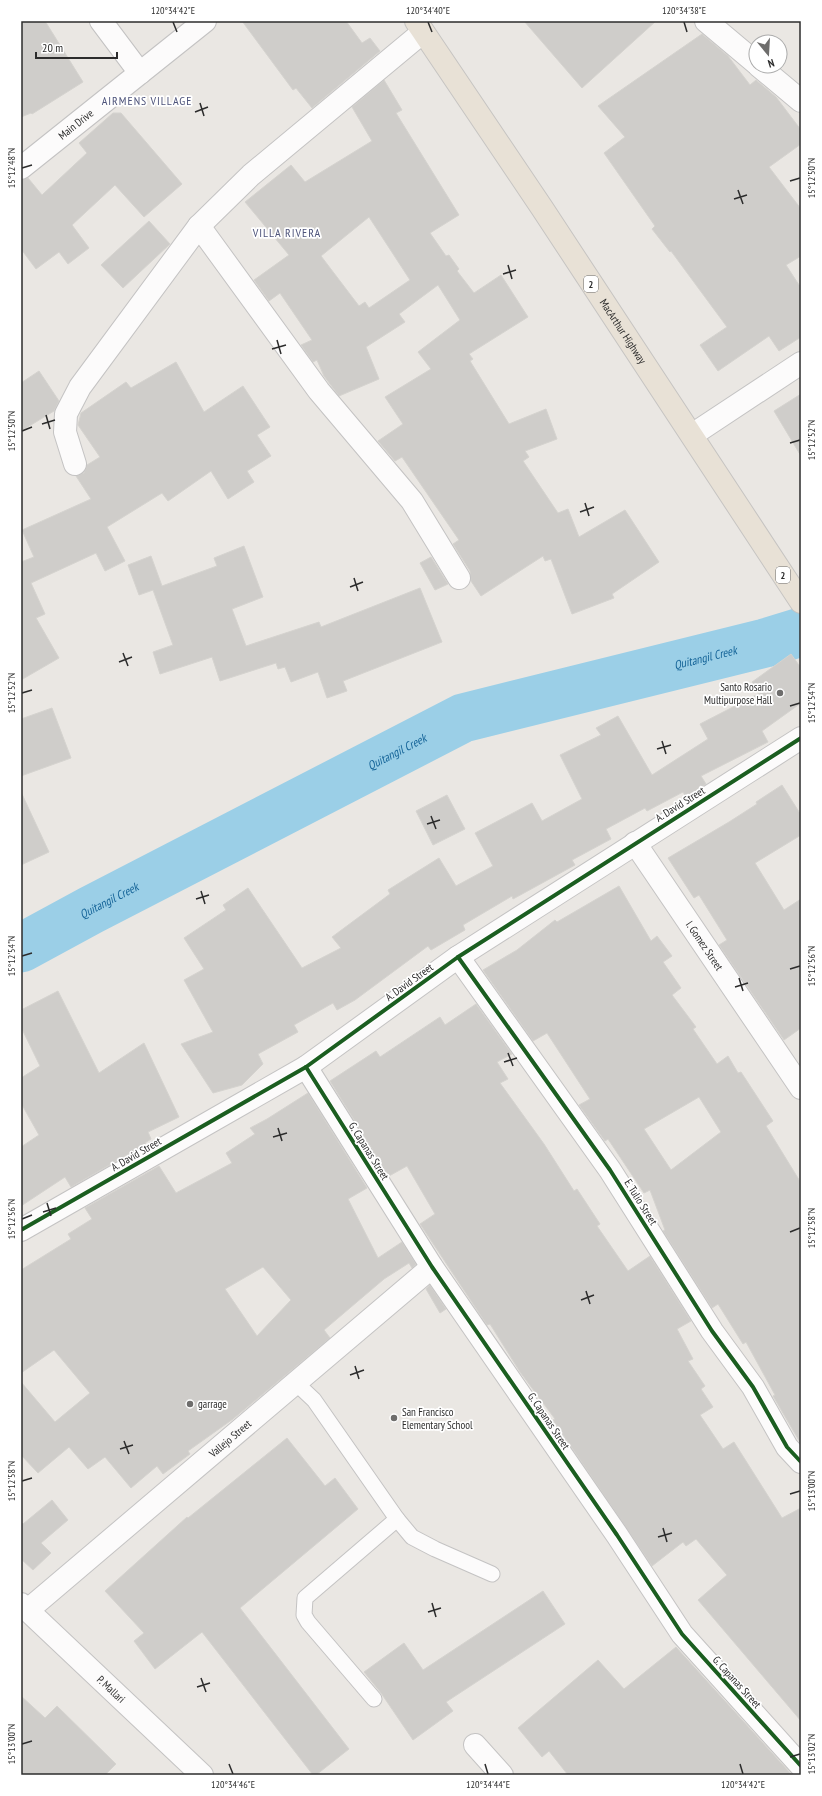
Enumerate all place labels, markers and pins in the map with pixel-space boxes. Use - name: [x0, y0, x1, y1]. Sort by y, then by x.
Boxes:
- place label: Santo Rosario Multipurpose Hall: [704, 680, 772, 707]
- marker: Santo Rosario Multipurpose Hall: [775, 688, 785, 698]
- place label: garrage: [198, 1397, 227, 1411]
- marker: garrage: [185, 1399, 195, 1409]
- place label: San Francisco Elementary School: [402, 1405, 473, 1432]
- marker: San Francisco Elementary School: [389, 1413, 399, 1423]

